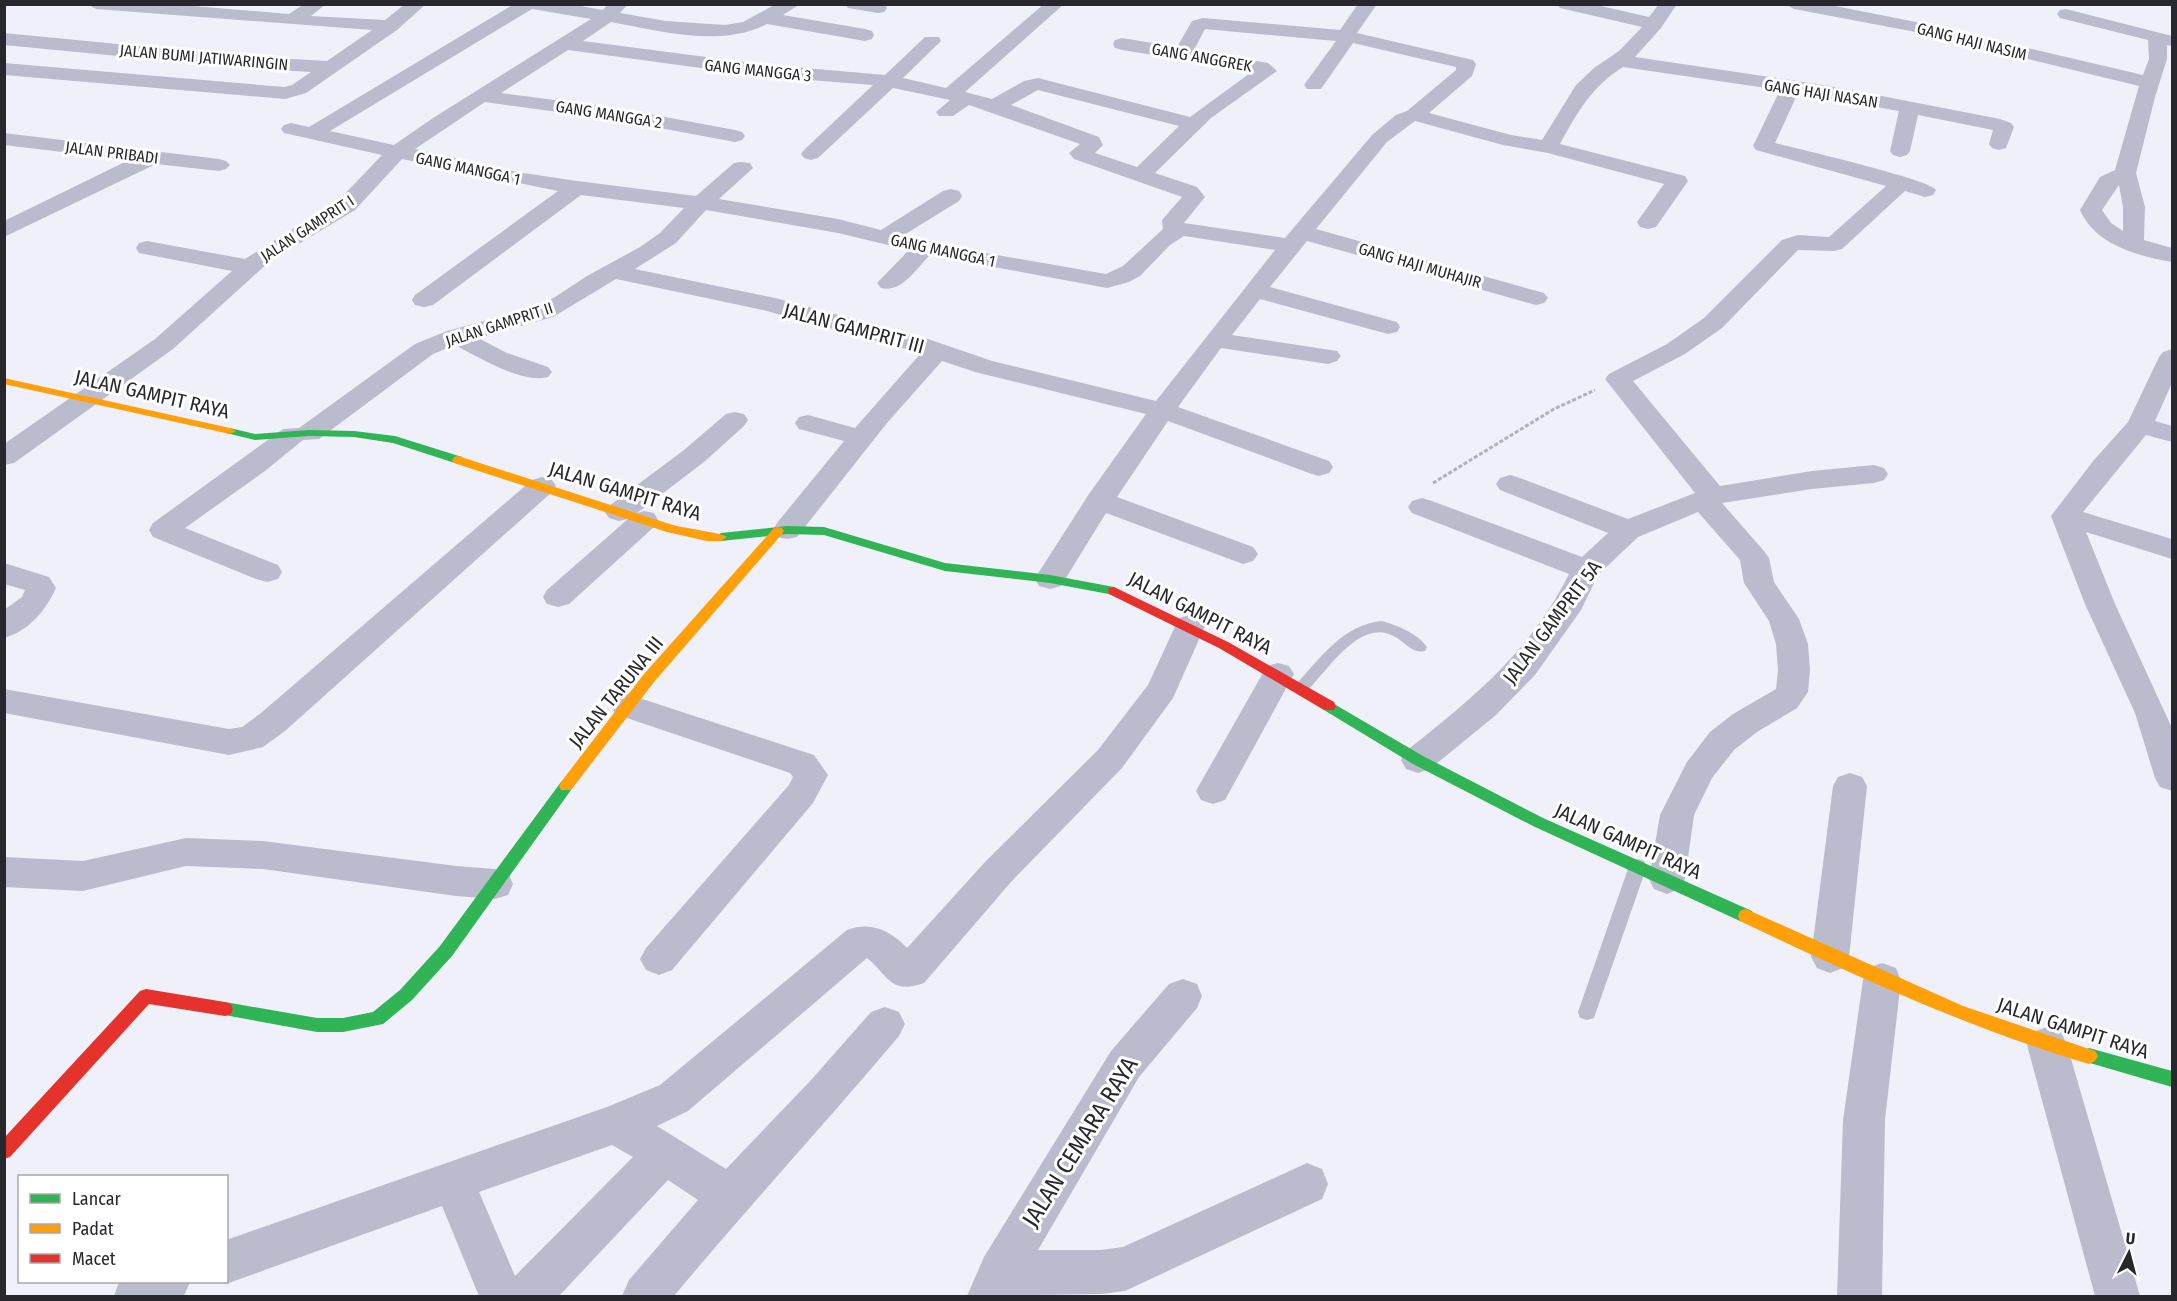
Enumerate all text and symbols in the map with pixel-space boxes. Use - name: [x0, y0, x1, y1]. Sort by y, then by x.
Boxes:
- street label: GANG HAJI NASIM: [1915, 19, 2029, 64]
- street label: GANG ANGGREK: [1150, 39, 1254, 76]
- street label: JALAN BUMI JATIWARINGIN: [119, 41, 289, 74]
- street label: GANG MANGGA 3: [704, 55, 812, 86]
- street label: GANG HAJI NASAN: [1763, 75, 1879, 112]
- street label: GANG MANGGA 2: [554, 97, 663, 132]
- street label: JALAN PRIBADI: [64, 137, 160, 168]
- street label: GANG MANGGA 1: [414, 148, 522, 189]
- street label: JALAN GAMPRIT I: [257, 191, 357, 266]
- street label: GANG MANGGA 1: [889, 230, 997, 271]
- street label: GANG HAJI MUHAJIR: [1356, 239, 1484, 292]
- street label: JALAN GAMPRIT II: [443, 298, 555, 351]
- street label: JALAN GAMPRIT III: [781, 298, 927, 358]
- street label: JALAN GAMPIT RAYA: [72, 365, 232, 424]
- street label: JALAN GAMPIT RAYA: [546, 456, 705, 526]
- street label: JALAN GAMPRIT 5A: [1498, 555, 1607, 689]
- street label: JALAN GAMPIT RAYA: [1124, 566, 1276, 660]
- street label: JALAN TARUNA III: [564, 631, 668, 753]
- street label: JALAN GAMPIT RAYA: [1551, 798, 1705, 884]
- street label: JALAN GAMPIT RAYA: [1994, 992, 2152, 1064]
- street label: JALAN CEMARA RAYA: [1016, 1052, 1144, 1232]
- legend: [18, 1175, 228, 1283]
- text: Lancar: [72, 1188, 121, 1210]
- text: Padat: [72, 1218, 114, 1240]
- north arrow: [2099, 1223, 2159, 1283]
- text: U: [2125, 1229, 2136, 1249]
- text: Macet: [72, 1248, 116, 1270]

